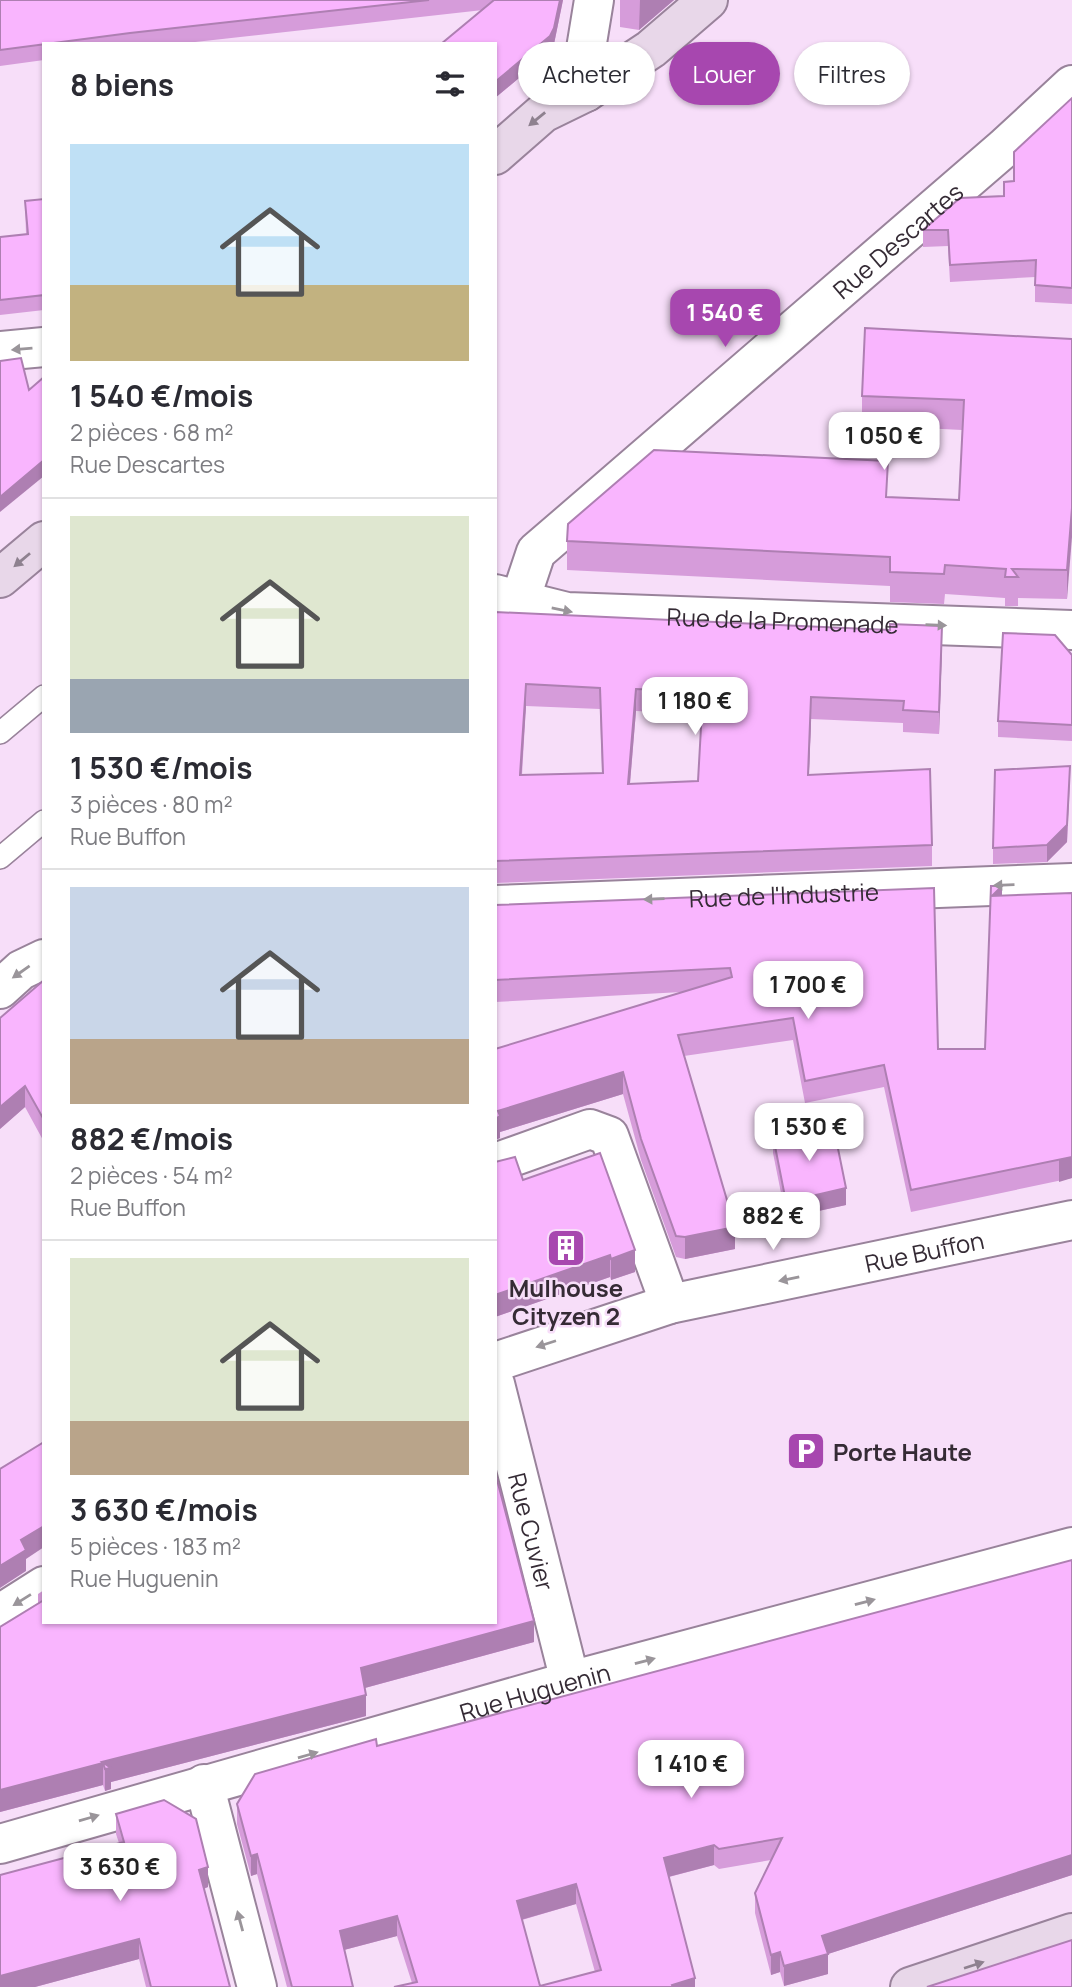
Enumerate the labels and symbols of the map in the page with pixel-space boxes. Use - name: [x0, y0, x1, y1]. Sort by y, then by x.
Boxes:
- one-way arrow: [529, 111, 547, 126]
- street label: Rue Descartes: [825, 175, 969, 305]
- pin: 1 540 €: [660, 290, 790, 349]
- one-way arrow: [11, 344, 33, 355]
- pin: 1 050 €: [819, 412, 949, 472]
- one-way arrow: [13, 552, 31, 567]
- street label: Rue de la Promenade: [666, 599, 899, 640]
- one-way arrow: [551, 605, 573, 616]
- one-way arrow: [925, 620, 947, 631]
- pin: 1 180 €: [630, 678, 760, 737]
- street label: Rue de l'Industrie: [688, 874, 879, 914]
- one-way arrow: [993, 880, 1015, 891]
- one-way arrow: [643, 893, 665, 904]
- pin: 1 700 €: [743, 962, 873, 1021]
- one-way arrow: [12, 965, 30, 979]
- pin: 1 530 €: [744, 1104, 874, 1163]
- pin: 882 €: [724, 1192, 822, 1252]
- street label: Rue Buffon: [861, 1222, 987, 1279]
- building icon: Mulhouse Cityzen 2: [545, 1227, 587, 1269]
- place label: Mulhouse Cityzen 2: [509, 1271, 623, 1332]
- one-way arrow: [778, 1274, 800, 1285]
- one-way arrow: [536, 1340, 557, 1350]
- parking icon: Porte Haute: [785, 1430, 827, 1472]
- place label: Porte Haute: [833, 1435, 972, 1468]
- street label: Rue Cuvier: [502, 1469, 563, 1594]
- one-way arrow: [13, 1593, 31, 1607]
- one-way arrow: [854, 1597, 875, 1607]
- street label: Rue Huguenin: [455, 1655, 614, 1728]
- one-way arrow: [634, 1655, 656, 1666]
- pin: 1 410 €: [626, 1741, 756, 1800]
- one-way arrow: [297, 1749, 318, 1759]
- one-way arrow: [79, 1812, 100, 1822]
- pin: 3 630 €: [55, 1843, 185, 1903]
- one-way arrow: [234, 1910, 245, 1932]
- one-way arrow: [964, 1960, 985, 1970]

